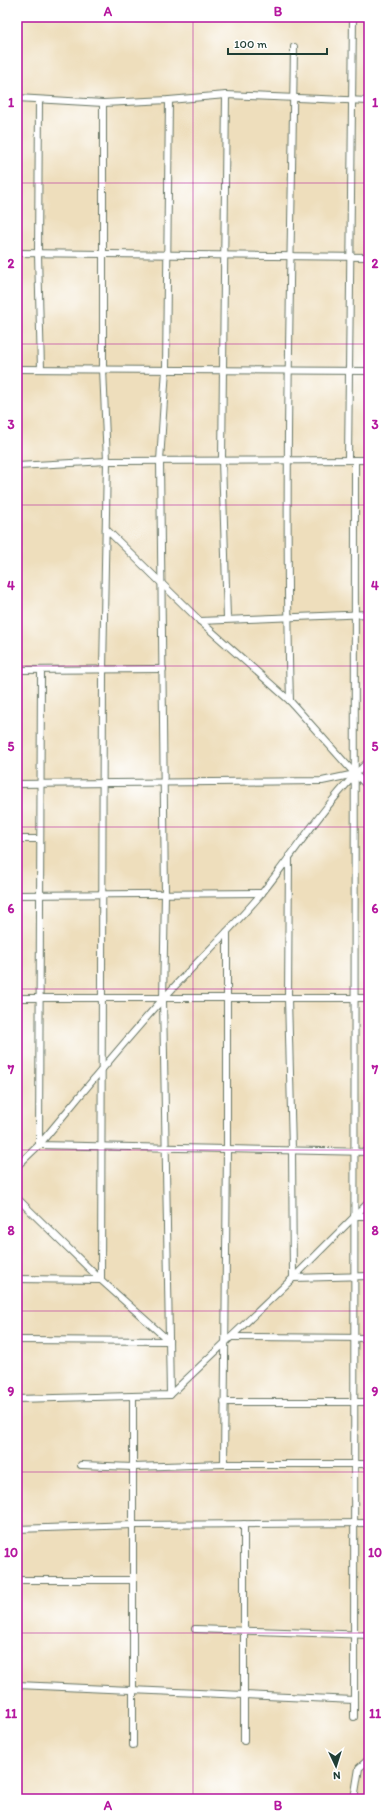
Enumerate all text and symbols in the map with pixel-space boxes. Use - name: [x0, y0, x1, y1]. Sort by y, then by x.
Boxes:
- text: A: [103, 4, 113, 19]
- text: B: [274, 4, 283, 19]
- scale bar: [228, 30, 327, 56]
- text: 100 m: [234, 37, 267, 51]
- text: 1: [8, 95, 14, 110]
- text: 1: [372, 95, 378, 110]
- text: 2: [8, 256, 15, 271]
- text: 2: [372, 256, 379, 271]
- text: 3: [7, 417, 15, 432]
- text: 3: [371, 417, 379, 432]
- text: 4: [7, 578, 15, 593]
- text: 4: [371, 578, 379, 593]
- text: 5: [8, 739, 15, 754]
- text: 5: [372, 739, 379, 754]
- text: 6: [8, 901, 15, 916]
- text: 6: [372, 901, 379, 916]
- text: 7: [7, 1062, 15, 1077]
- text: 7: [371, 1062, 379, 1077]
- text: 8: [7, 1223, 15, 1238]
- text: 8: [371, 1223, 379, 1238]
- text: 9: [8, 1384, 15, 1399]
- text: 9: [372, 1384, 379, 1399]
- text: 10: [4, 1545, 18, 1560]
- text: 10: [368, 1545, 382, 1560]
- text: 11: [5, 1706, 17, 1721]
- text: 11: [369, 1706, 381, 1721]
- north arrow: [316, 1746, 356, 1786]
- text: N: [332, 1769, 341, 1782]
- text: A: [103, 1798, 113, 1813]
- text: B: [274, 1798, 283, 1813]

